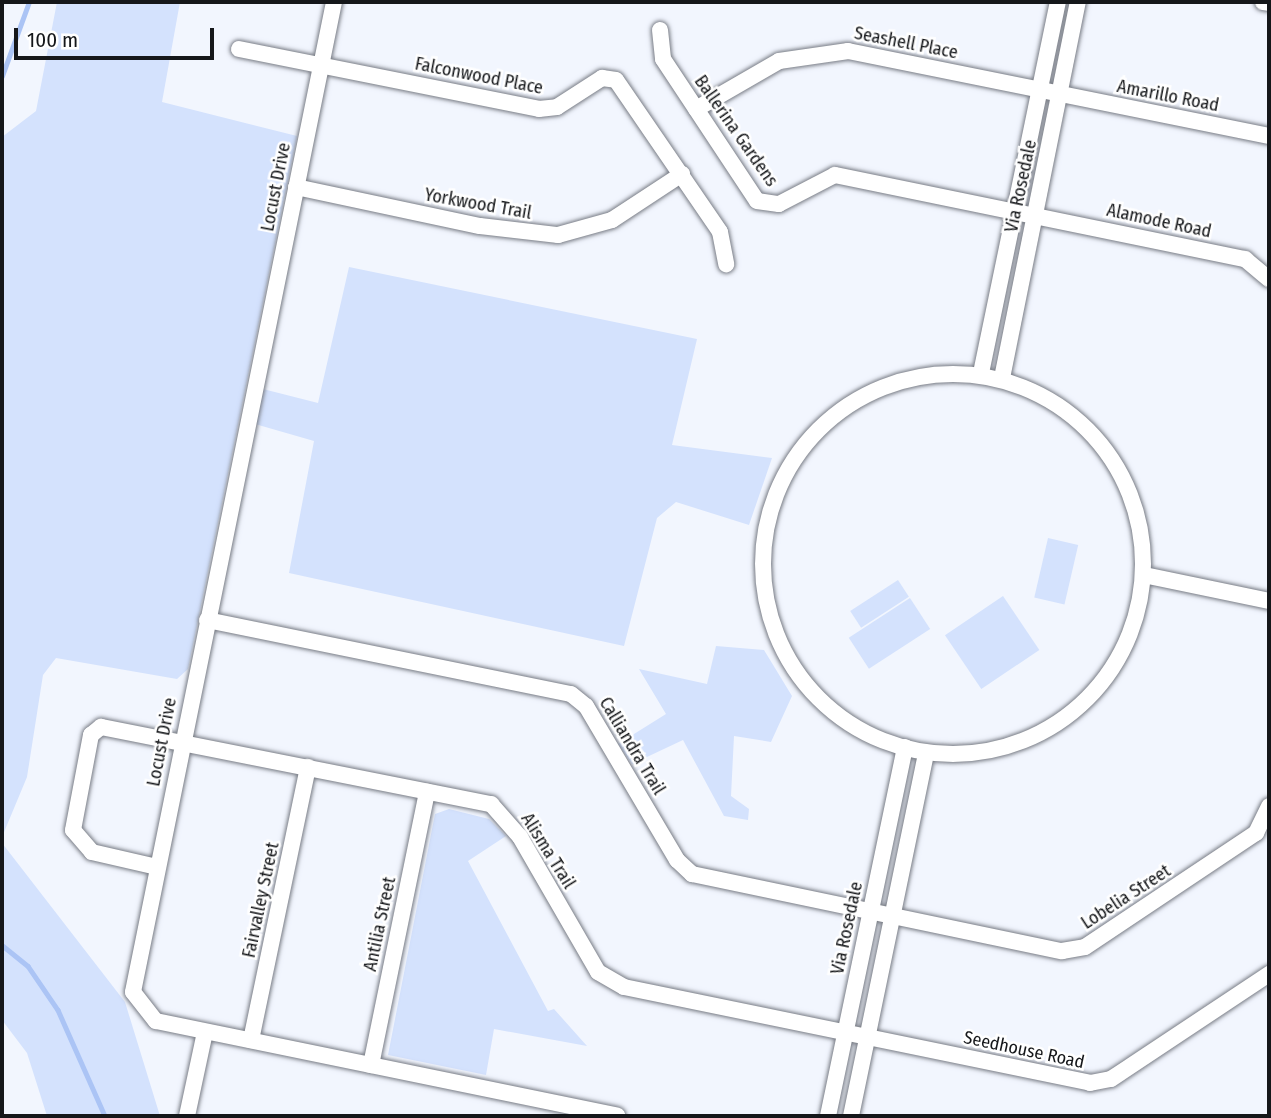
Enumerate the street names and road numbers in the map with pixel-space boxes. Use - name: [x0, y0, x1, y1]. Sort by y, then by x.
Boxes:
- street label: Seashell Place: [852, 22, 960, 64]
- street label: Falconwood Place: [413, 53, 545, 99]
- street label: Ballerina Gardens: [690, 71, 782, 191]
- street label: Amarillo Road: [1115, 76, 1221, 116]
- street label: Via Rosedale: [1001, 138, 1041, 234]
- street label: Locust Drive: [257, 141, 295, 233]
- street label: Yorkwood Trail: [423, 184, 533, 224]
- street label: Alamode Road: [1105, 199, 1213, 243]
- street label: Calliandra Trail: [594, 693, 670, 799]
- street label: Locust Drive: [143, 696, 181, 788]
- street label: Alisma Trail: [516, 809, 580, 893]
- street label: Fairvalley Street: [238, 840, 284, 960]
- street label: Lobelia Street: [1077, 860, 1175, 934]
- street label: Antilia Street: [359, 875, 401, 973]
- street label: Via Rosedale: [827, 880, 867, 976]
- street label: Seedhouse Road: [962, 1027, 1086, 1073]

